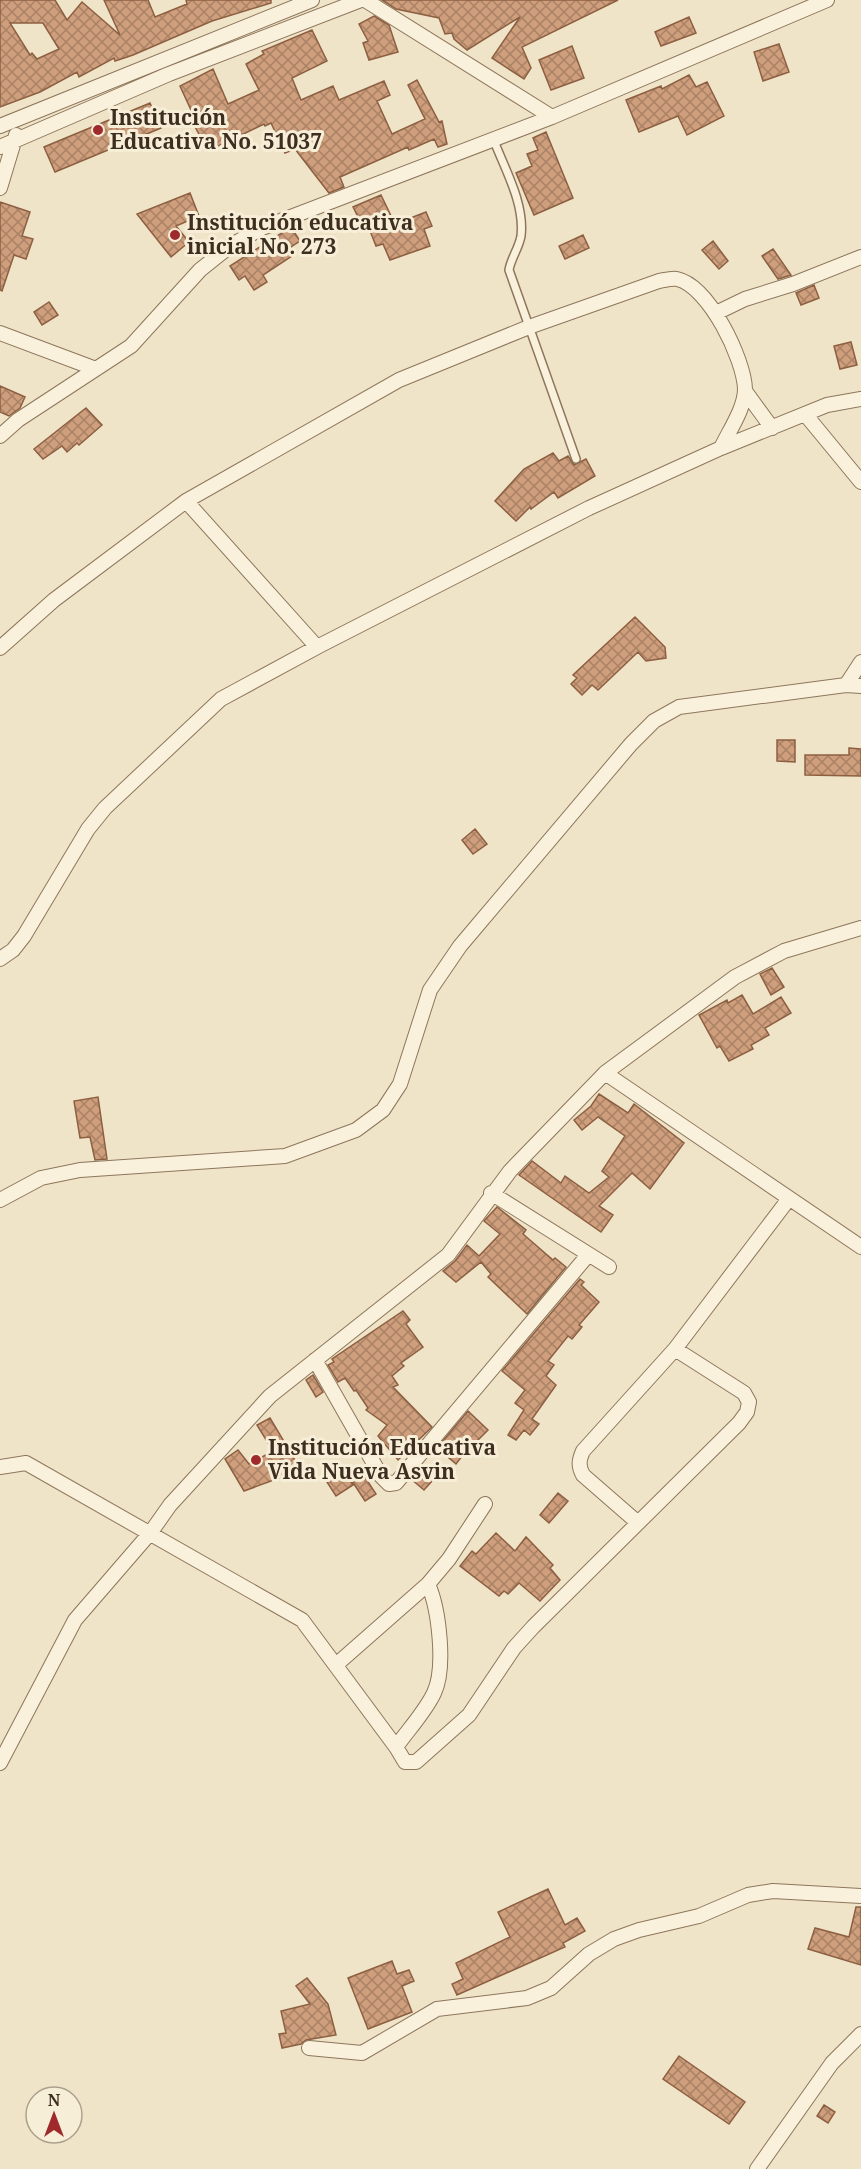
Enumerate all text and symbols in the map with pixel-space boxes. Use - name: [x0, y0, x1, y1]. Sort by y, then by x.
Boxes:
- place label: Institución Educativa No. 51037: [110, 103, 322, 155]
- marker: Institución Educativa No. 51037: [91, 123, 105, 137]
- place label: Institución educativa inicial No. 273: [187, 208, 413, 260]
- marker: Institución educativa inicial No. 273: [168, 228, 182, 242]
- place label: Institución Educativa Vida Nueva Asvin: [268, 1433, 496, 1485]
- marker: Institución Educativa Vida Nueva Asvin: [249, 1453, 263, 1467]
- north arrow: [24, 2085, 84, 2145]
- text: N: [48, 2089, 61, 2111]

